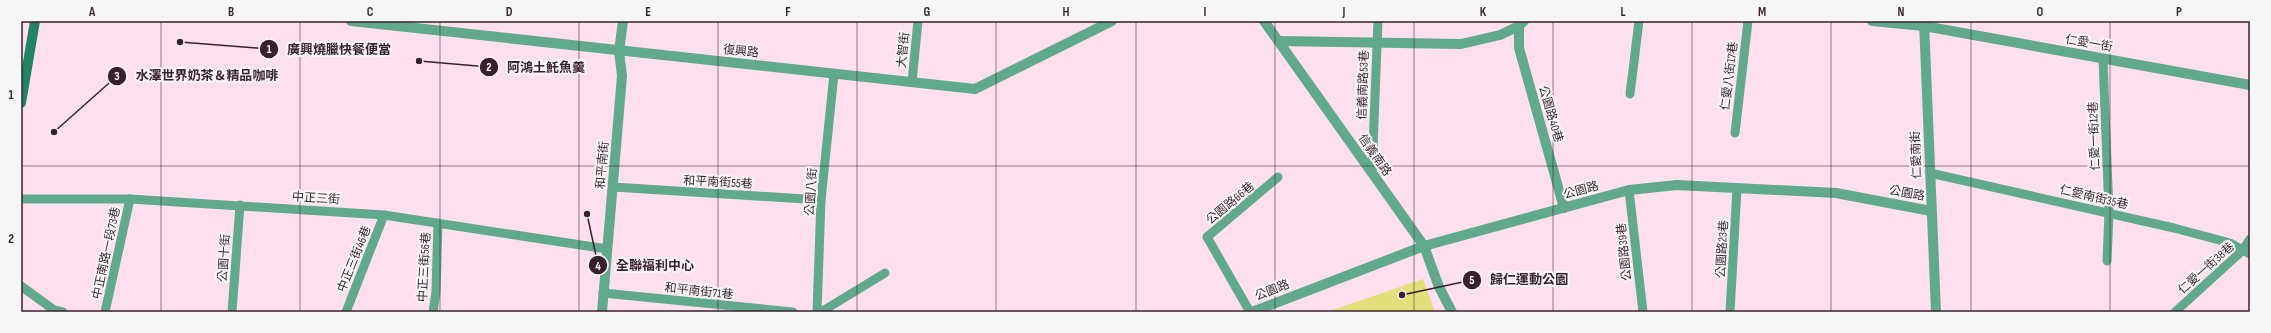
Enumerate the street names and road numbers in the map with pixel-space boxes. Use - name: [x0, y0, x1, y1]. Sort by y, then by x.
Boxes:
- street label: 大智街: [894, 31, 913, 69]
- street label: 仁愛一街: [2064, 32, 2114, 55]
- street label: 仁愛八街17巷: [1718, 41, 1741, 111]
- street label: 復興路: [722, 42, 760, 61]
- street label: 信義南路53巷: [1355, 50, 1372, 120]
- street label: 公園路40巷: [1535, 84, 1566, 144]
- street label: 仁愛一街12巷: [2086, 101, 2103, 171]
- street label: 信義南路: [1355, 131, 1395, 179]
- street label: 仁愛南街: [1908, 131, 1925, 179]
- street label: 和平南街: [593, 140, 612, 190]
- street label: 公園八街: [802, 168, 821, 217]
- street label: 和平南街55巷: [683, 173, 753, 192]
- street label: 公園路66巷: [1203, 179, 1258, 228]
- street label: 公園路: [1562, 179, 1600, 202]
- street label: 仁愛南街35巷: [2058, 182, 2130, 213]
- street label: 公園路: [1888, 183, 1926, 204]
- street label: 中正三街: [291, 189, 340, 208]
- street label: 中正南路一段73巷: [89, 206, 124, 301]
- street label: 公園路23巷: [1713, 220, 1732, 278]
- street label: 公園路39巷: [1614, 222, 1635, 282]
- street label: 中正三街46巷: [334, 224, 375, 295]
- street label: 中正三街56巷: [415, 232, 434, 302]
- street label: 公園十街: [215, 234, 234, 283]
- street label: 仁愛一街38巷: [2175, 239, 2237, 297]
- street label: 公園路: [1253, 277, 1292, 304]
- street label: 和平南街71巷: [664, 280, 734, 303]

